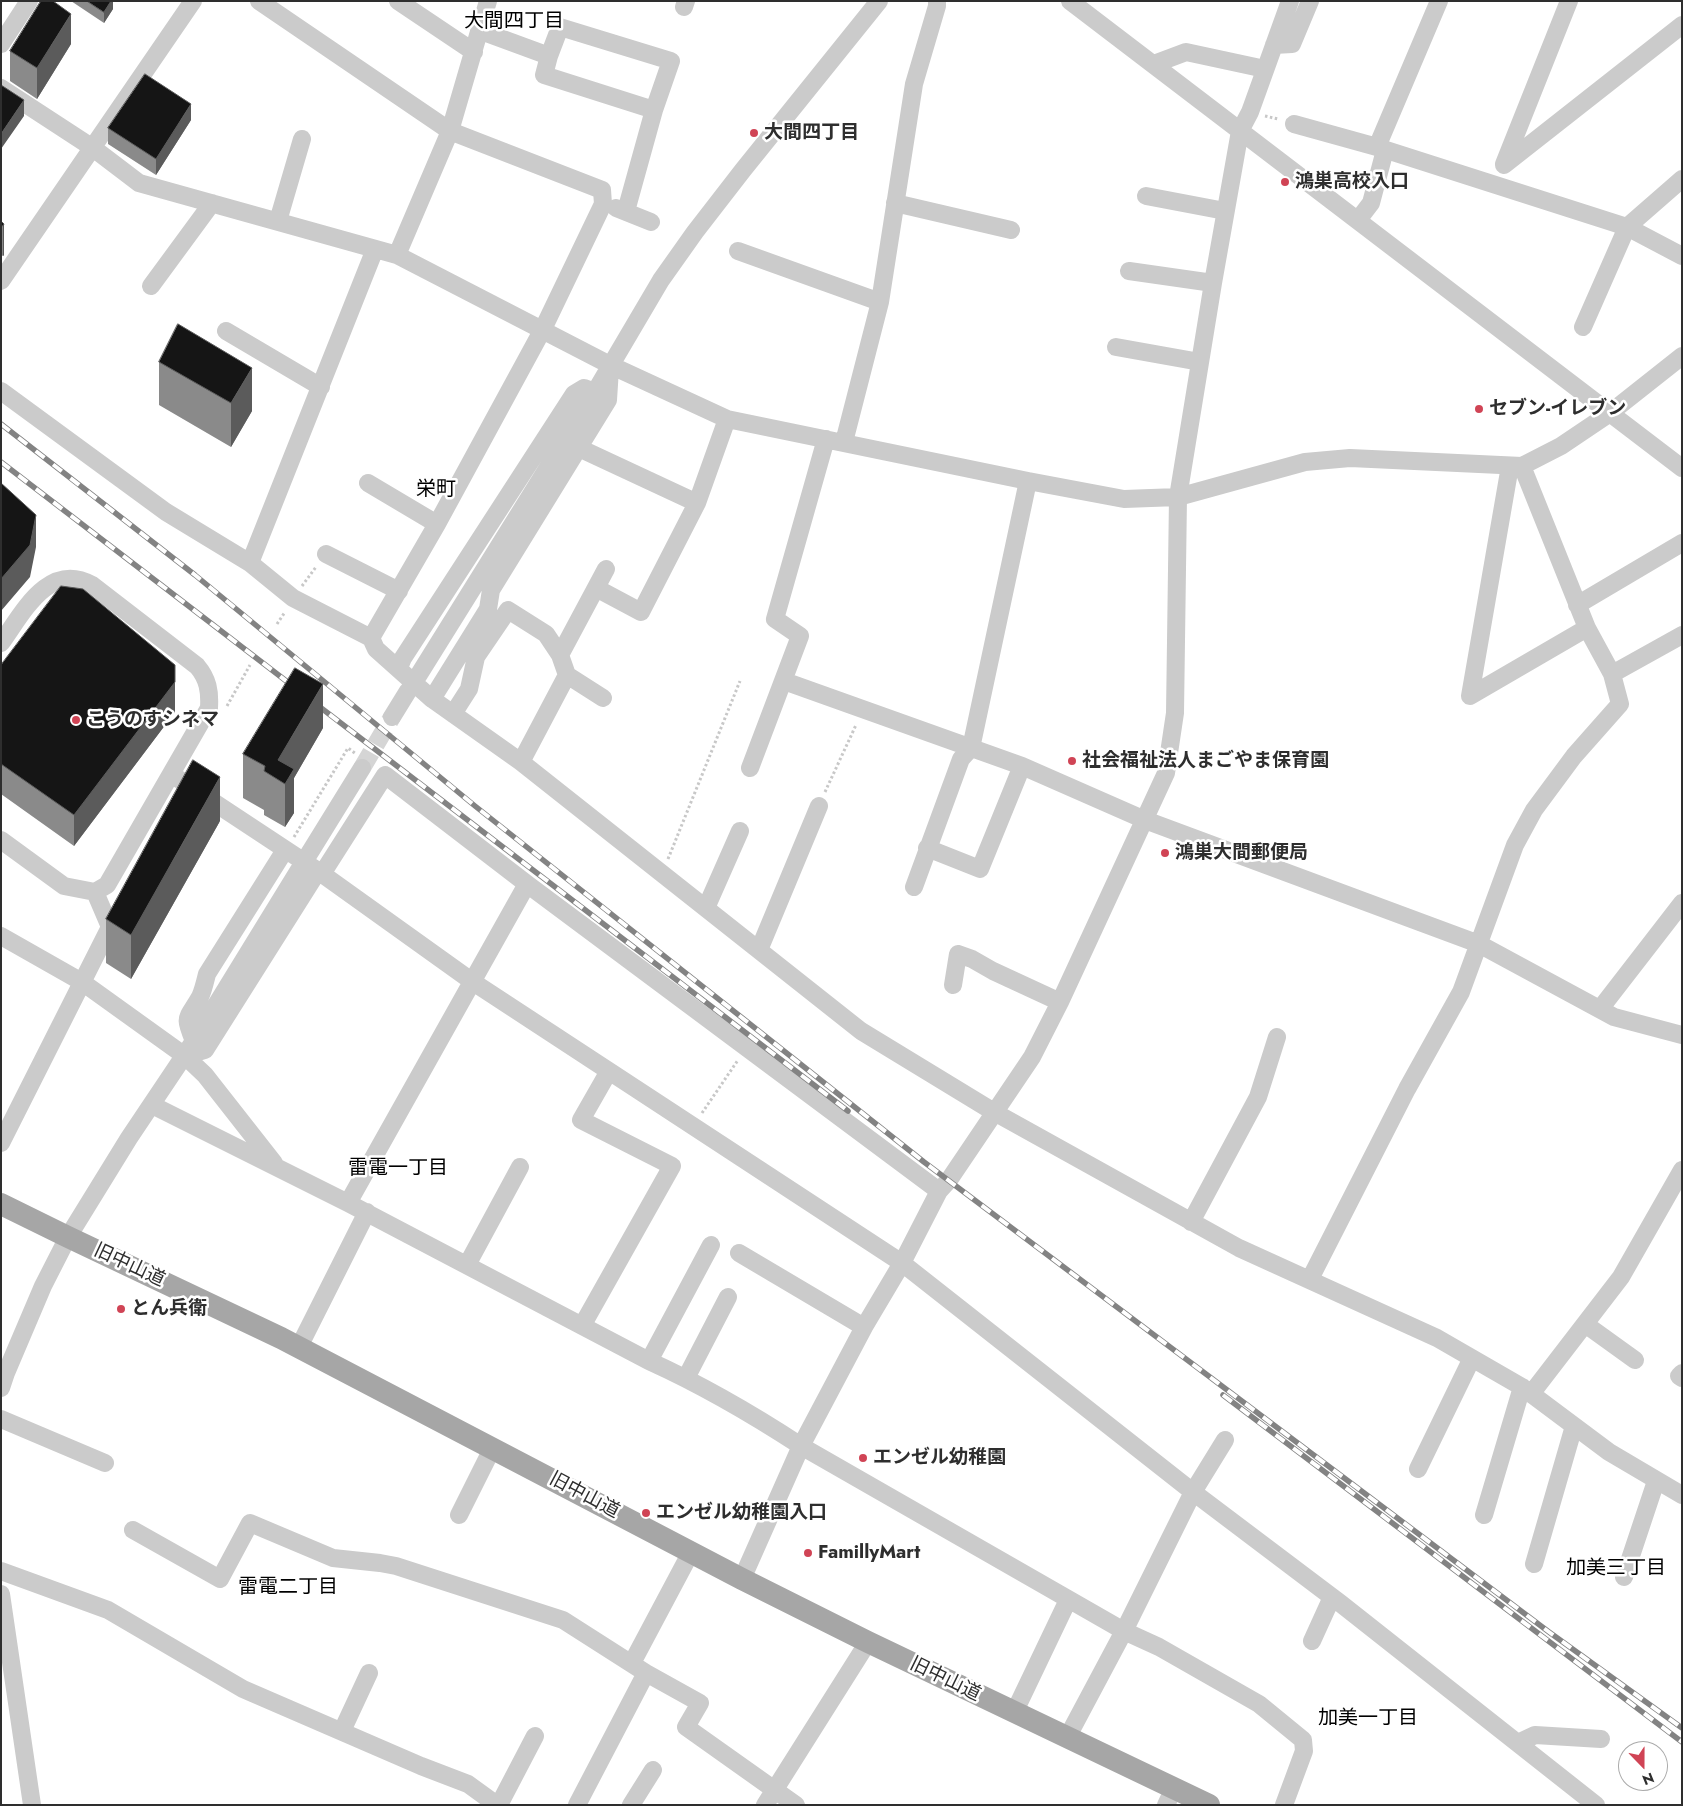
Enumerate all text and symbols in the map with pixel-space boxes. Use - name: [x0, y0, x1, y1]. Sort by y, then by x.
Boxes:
- district label: 大間四丁目: [464, 10, 564, 34]
- place label: 大間四丁目: [764, 122, 859, 144]
- marker: 大間四丁目: [748, 127, 760, 139]
- place label: 鴻巣高校入口: [1295, 171, 1409, 193]
- marker: 鴻巣高校入口: [1279, 176, 1291, 188]
- place label: セブン-イレブン: [1489, 398, 1626, 420]
- marker: セブン-イレブン: [1473, 403, 1485, 415]
- district label: 栄町: [416, 478, 456, 502]
- place label: こうのすシネマ: [86, 709, 219, 731]
- marker: こうのすシネマ: [70, 714, 82, 726]
- place label: 社会福祉法人まごやま保育園: [1082, 750, 1329, 772]
- marker: 社会福祉法人まごやま保育園: [1066, 755, 1078, 767]
- place label: 鴻巣大間郵便局: [1175, 842, 1308, 864]
- marker: 鴻巣大間郵便局: [1159, 847, 1171, 859]
- district label: 雷電一丁目: [348, 1157, 448, 1181]
- street label: 旧中山道: [90, 1240, 168, 1292]
- place label: とん兵衛: [131, 1298, 207, 1320]
- marker: とん兵衛: [115, 1303, 127, 1315]
- place label: エンゼル幼稚園: [873, 1447, 1006, 1469]
- marker: エンゼル幼稚園: [857, 1452, 869, 1464]
- street label: 旧中山道: [545, 1468, 623, 1524]
- place label: エンゼル幼稚園入口: [656, 1502, 827, 1524]
- marker: エンゼル幼稚園入口: [640, 1507, 652, 1519]
- place label: FamillyMart: [818, 1542, 920, 1564]
- marker: FamillyMart: [802, 1547, 814, 1559]
- district label: 加美三丁目: [1566, 1557, 1666, 1581]
- district label: 雷電二丁目: [238, 1576, 338, 1600]
- street label: 旧中山道: [906, 1653, 984, 1707]
- district label: 加美一丁目: [1318, 1707, 1418, 1731]
- north arrow: [1618, 1741, 1668, 1791]
- text: N: [1639, 1768, 1657, 1790]

